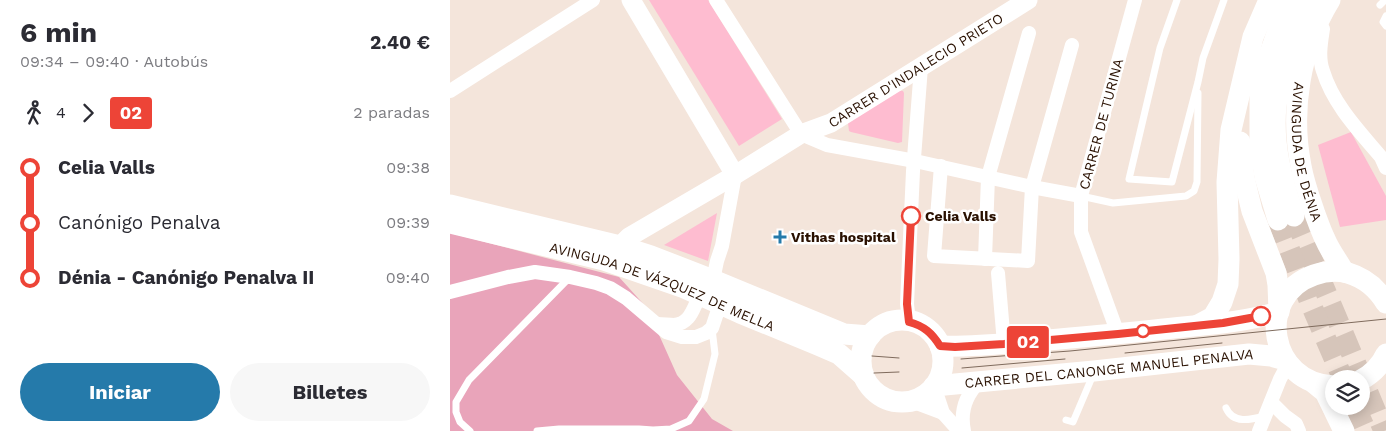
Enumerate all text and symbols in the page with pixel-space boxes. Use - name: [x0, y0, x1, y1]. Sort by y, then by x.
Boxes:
- street label: CARRER D'INDALECIO PRIETO: [825, 10, 1006, 131]
- text: 6 min: [20, 16, 97, 49]
- text: 2.40 €: [370, 31, 430, 54]
- text: 09:34 – 09:40 · Autobús: [20, 52, 208, 71]
- street label: CARRER DE TURINA: [1076, 57, 1126, 191]
- street label: AVINGUDA DE DÉNIA: [1289, 81, 1325, 224]
- icon: walk: [20, 99, 48, 127]
- icon: forward: [74, 99, 102, 127]
- text: 02: [120, 102, 142, 123]
- text: 4: [56, 103, 66, 122]
- text: 2 paradas: [353, 103, 430, 122]
- text: Celia Valls: [58, 156, 155, 179]
- text: 09:38: [386, 158, 430, 177]
- marker: Celia Valls: [901, 206, 921, 226]
- place label: Celia Valls: [925, 208, 997, 224]
- text: Canónigo Penalva: [58, 211, 220, 234]
- text: 09:39: [386, 213, 430, 232]
- place label: Vithas hospital: [791, 229, 896, 245]
- marker: Vithas hospital: [773, 230, 787, 244]
- street label: AVINGUDA DE VÁZQUEZ DE MELLA: [548, 239, 777, 334]
- text: Dénia - Canónigo Penalva II: [58, 266, 314, 289]
- text: 09:40: [386, 268, 430, 287]
- unlabelled marker: [1251, 306, 1271, 326]
- unlabelled marker: [1136, 324, 1150, 338]
- line badge: 02: [1006, 326, 1050, 358]
- text: 02: [1017, 331, 1039, 352]
- street label: CARRER DEL CANONGE MANUEL PENALVA: [964, 346, 1254, 391]
- button: Iniciar: [20, 363, 220, 421]
- button: Billetes: [230, 363, 430, 421]
- map controls: [1325, 370, 1370, 415]
- button: layers: [1325, 370, 1370, 415]

